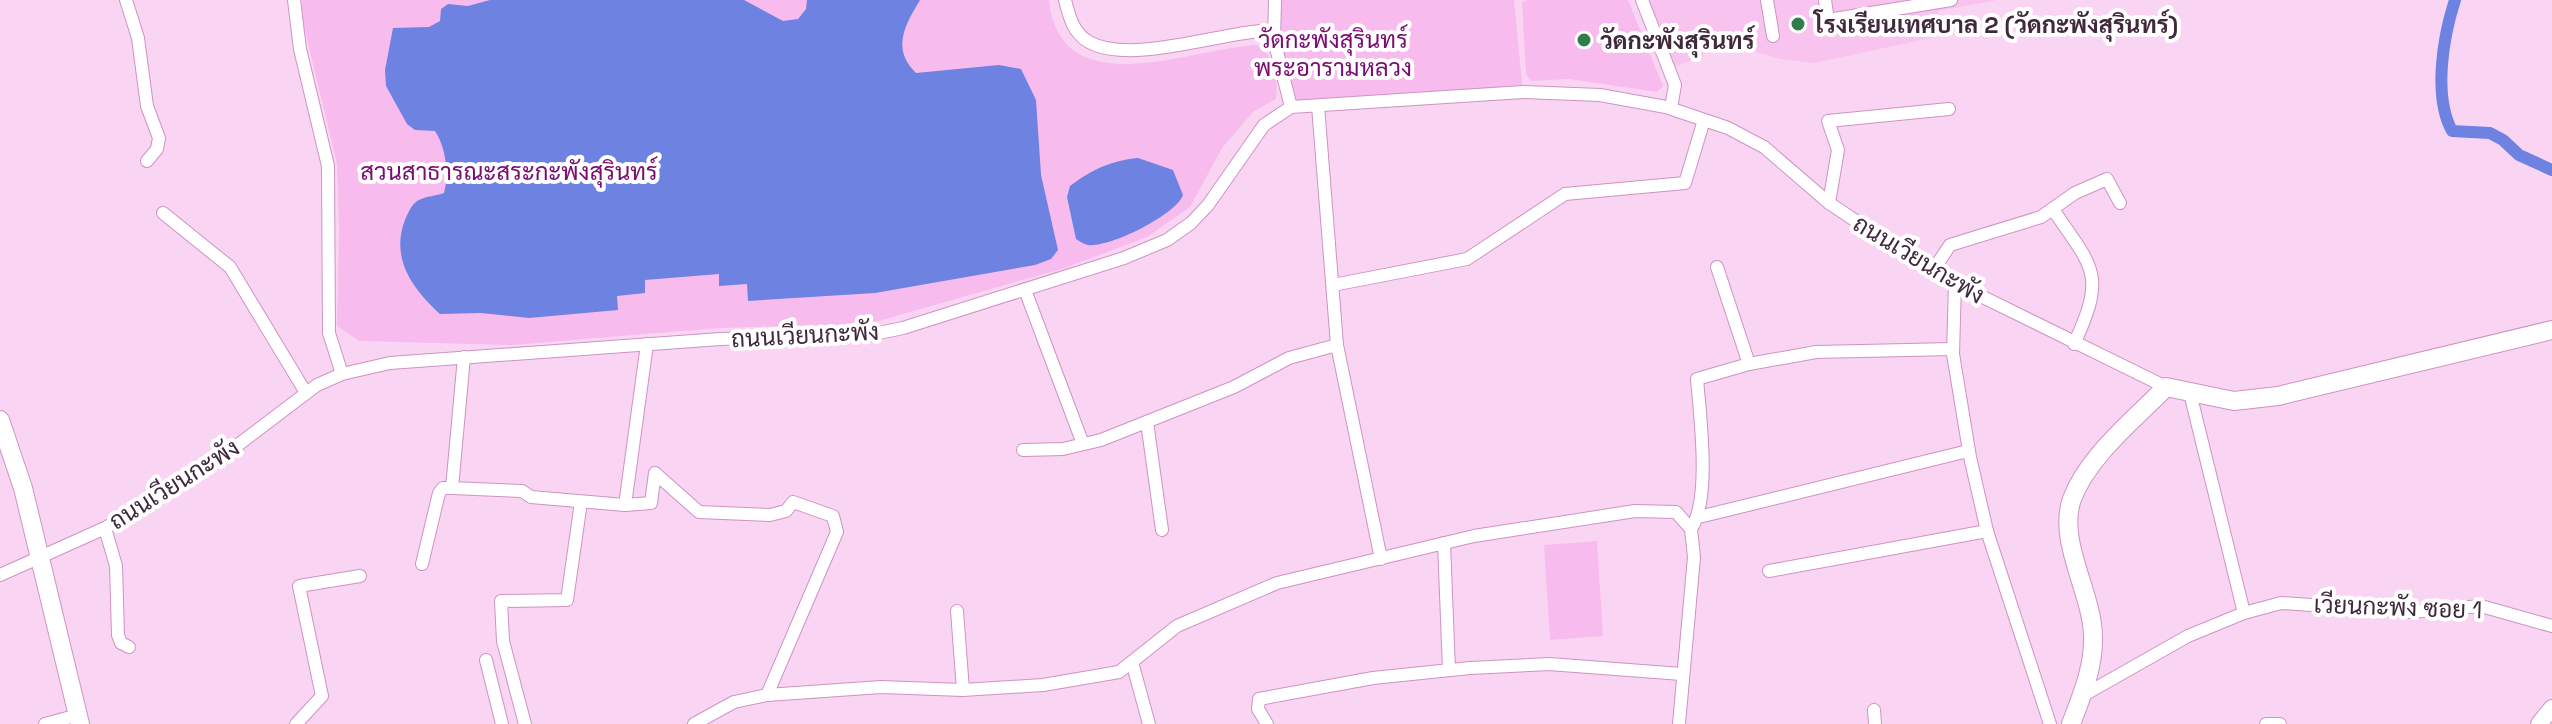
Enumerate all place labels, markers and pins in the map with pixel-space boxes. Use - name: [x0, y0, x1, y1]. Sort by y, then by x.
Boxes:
- place label: โรงเรียนเทศบาล 2 (วัดกะพังสุรินทร์): [1812, 9, 2178, 42]
- marker: โรงเรียนเทศบาล 2 (วัดกะพังสุรินทร์): [1789, 15, 1807, 33]
- place label: วัดกะพังสุรินทร์: [1600, 25, 1756, 58]
- marker: วัดกะพังสุรินทร์: [1575, 31, 1593, 49]

